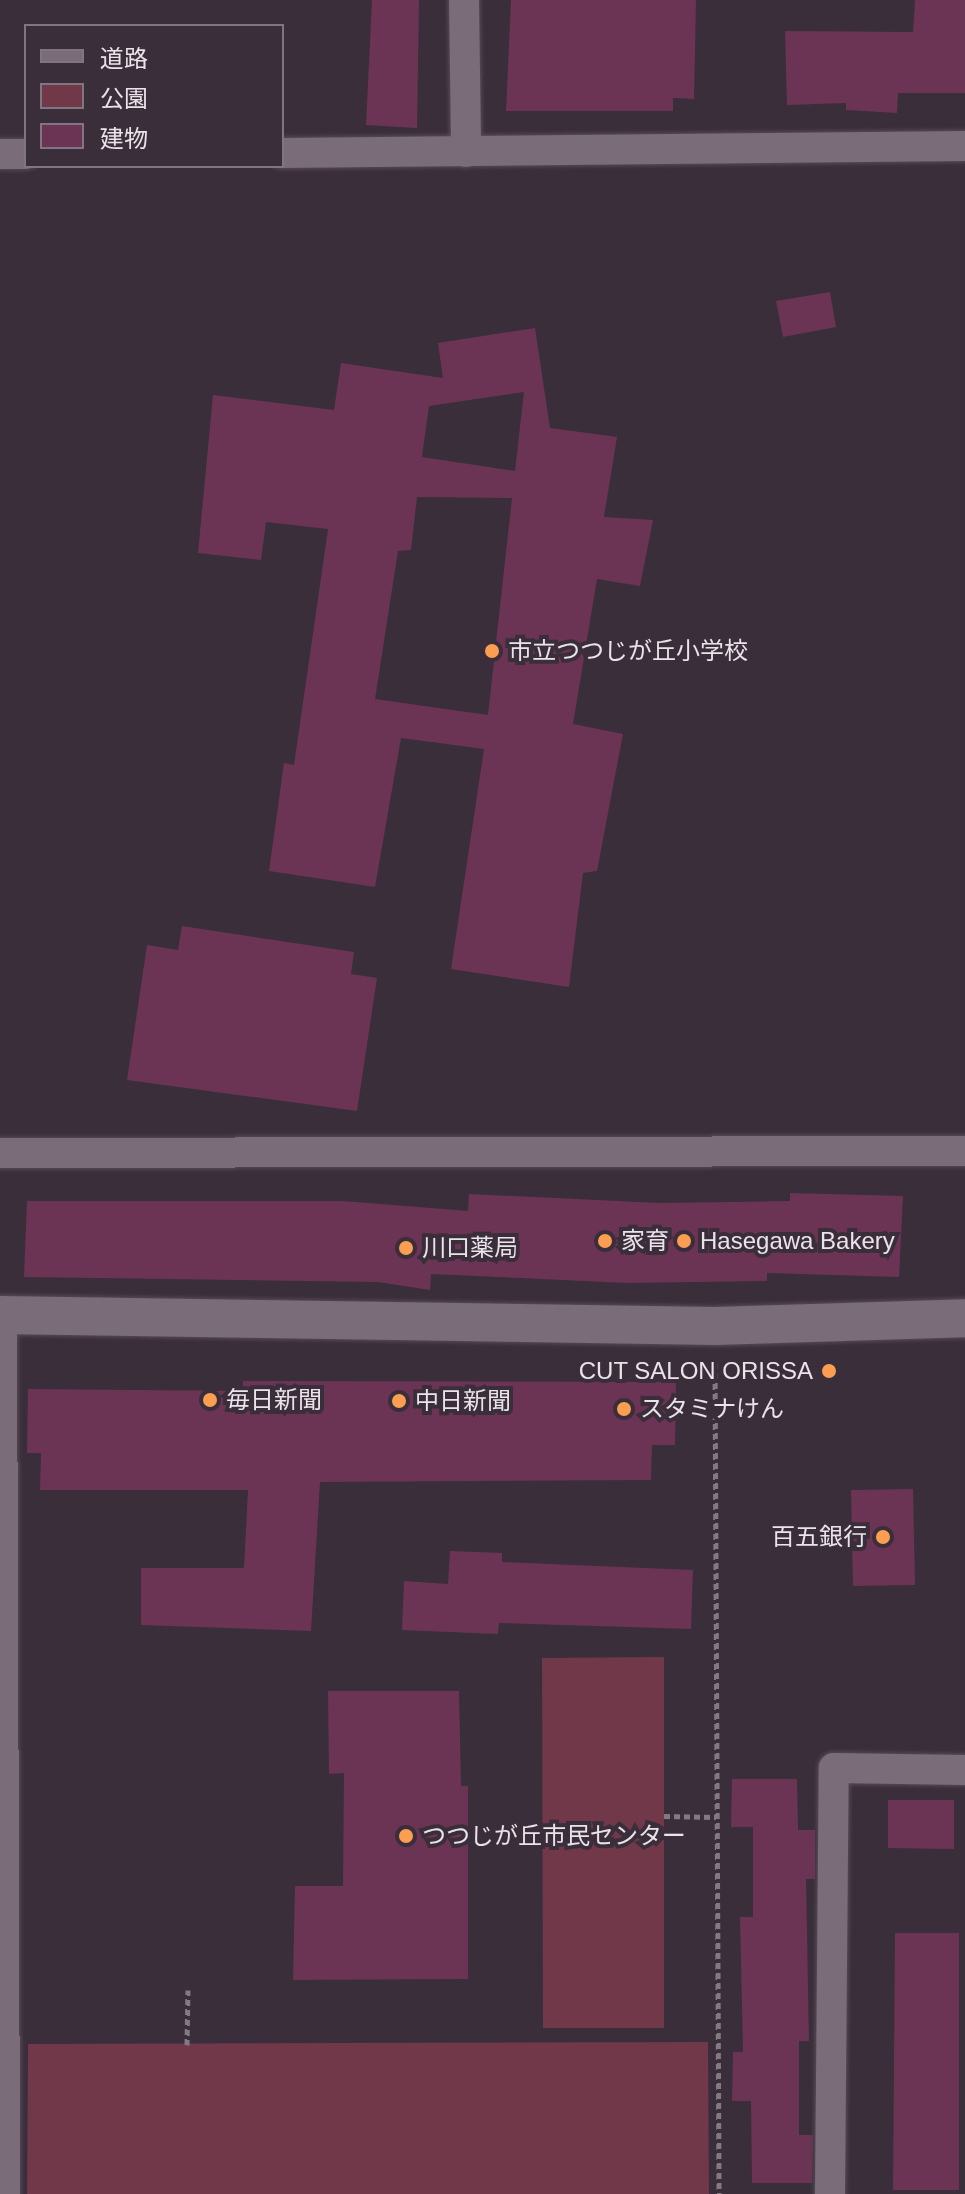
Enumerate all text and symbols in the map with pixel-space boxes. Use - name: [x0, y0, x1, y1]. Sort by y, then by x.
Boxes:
- legend: [24, 24, 284, 168]
- text: 道路: [100, 45, 148, 72]
- text: 公園: [100, 85, 148, 112]
- text: 建物: [100, 125, 148, 152]
- place label: 市立つつじが丘小学校: [508, 637, 748, 665]
- marker: 市立つつじが丘小学校: [483, 642, 501, 660]
- place label: 家育: [621, 1227, 669, 1255]
- place label: Hasegawa Bakery: [700, 1227, 895, 1255]
- marker: 家育: [596, 1232, 614, 1250]
- marker: Hasegawa Bakery: [675, 1232, 693, 1250]
- place label: 川口薬局: [422, 1234, 518, 1262]
- marker: 川口薬局: [397, 1239, 415, 1257]
- place label: CUT SALON ORISSA: [578, 1357, 813, 1385]
- marker: CUT SALON ORISSA: [820, 1362, 838, 1380]
- place label: 毎日新聞: [226, 1386, 322, 1414]
- place label: 中日新聞: [415, 1387, 511, 1415]
- marker: 毎日新聞: [201, 1391, 219, 1409]
- marker: 中日新聞: [390, 1392, 408, 1410]
- place label: スタミナけん: [640, 1395, 784, 1423]
- marker: スタミナけん: [615, 1400, 633, 1418]
- place label: 百五銀行: [771, 1523, 867, 1551]
- marker: 百五銀行: [874, 1528, 892, 1546]
- place label: つつじが丘市民センター: [422, 1822, 686, 1850]
- marker: つつじが丘市民センター: [397, 1827, 415, 1845]

